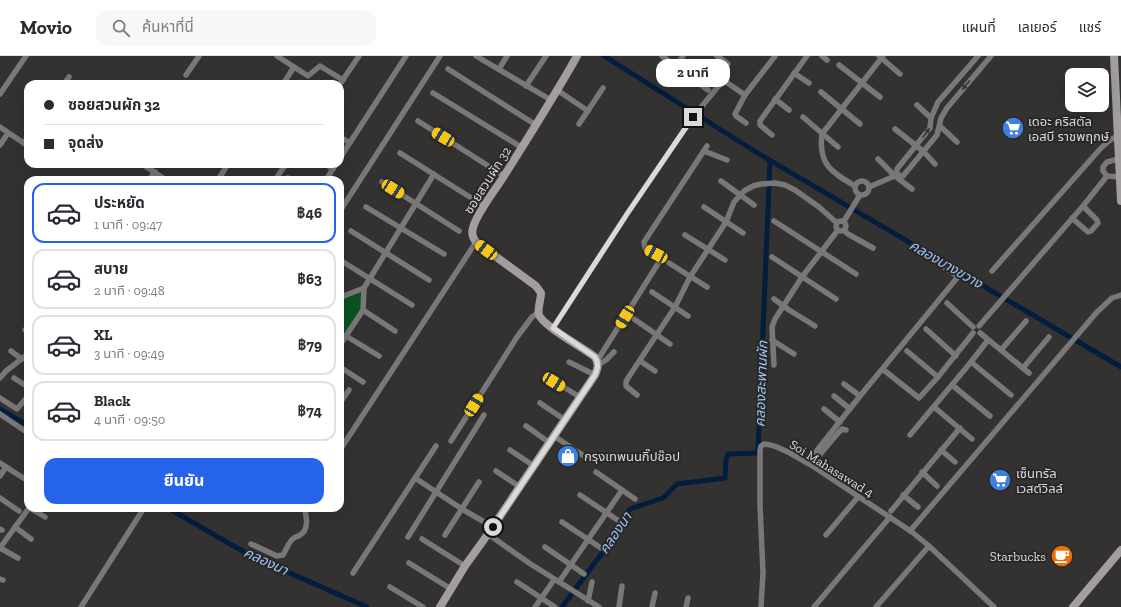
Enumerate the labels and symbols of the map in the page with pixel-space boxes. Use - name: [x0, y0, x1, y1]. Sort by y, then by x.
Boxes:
- callout: 2 นาที: [656, 59, 730, 87]
- one-way arrow: [962, 81, 971, 90]
- route end: [684, 108, 702, 126]
- place label: เดอะ คริสตัล เอสบี ราชพฤกษ์: [1028, 114, 1109, 144]
- supermarket icon: เดอะ คริสตัล เอสบี ราชพฤกษ์: [1000, 115, 1026, 141]
- car: [430, 126, 456, 148]
- one-way arrow: [922, 127, 930, 138]
- street label: ซอยสวนผัก 32: [461, 144, 514, 217]
- car: [380, 178, 406, 200]
- water label: คลองบางขวาง: [906, 237, 987, 293]
- car: [473, 238, 499, 262]
- car: [643, 243, 669, 265]
- car: [614, 304, 636, 330]
- water label: คลองสะพานผัก: [751, 340, 772, 427]
- car: [541, 371, 567, 393]
- car: [463, 392, 485, 418]
- street label: Soi Mahasawad 4: [787, 437, 877, 500]
- shop icon: กรุงเทพนนกิ๊ปช๊อป: [555, 443, 581, 469]
- place label: กรุงเทพนนกิ๊ปช๊อป: [584, 448, 680, 464]
- place label: เซ็นทรัล เวสต์วิลล์: [1016, 466, 1063, 496]
- supermarket icon: เซ็นทรัล เวสต์วิลล์: [987, 467, 1013, 493]
- water label: คลองนา: [595, 508, 636, 557]
- route start: [484, 518, 502, 536]
- cafe icon: Starbucks: [1049, 543, 1075, 569]
- water label: คลองนา: [241, 544, 292, 580]
- place label: Starbucks: [990, 549, 1046, 564]

